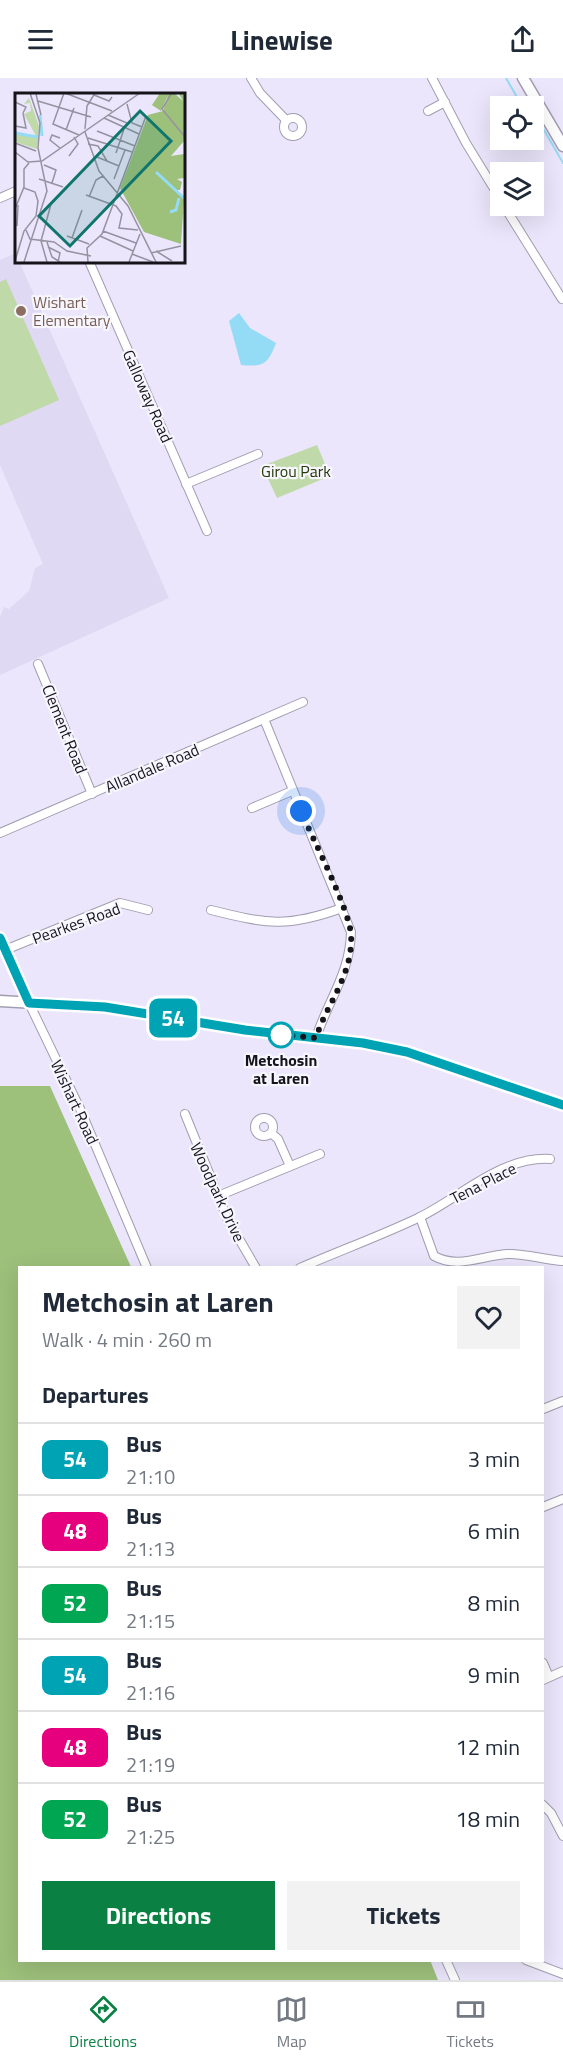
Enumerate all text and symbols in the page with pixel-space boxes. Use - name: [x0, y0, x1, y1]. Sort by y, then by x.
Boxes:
- text: Linewise: [230, 19, 333, 60]
- icon: menu: [24, 23, 57, 56]
- icon: share: [506, 23, 539, 56]
- inset map: [15, 93, 184, 262]
- map controls: [490, 96, 544, 216]
- button: locate: [490, 96, 544, 150]
- button: layers: [490, 162, 544, 216]
- place label: Wishart Elementary: [33, 290, 111, 332]
- marker: Wishart Elementary: [14, 304, 28, 318]
- street label: Galloway Road: [117, 346, 179, 446]
- park label: Girou Park: [261, 459, 331, 483]
- street label: Clement Road: [36, 681, 94, 777]
- street label: Allandale Road: [101, 737, 203, 799]
- your location: [286, 796, 316, 826]
- street label: Pearkes Road: [29, 896, 123, 950]
- line badge: 54: [146, 998, 200, 1038]
- text: 54: [161, 1002, 185, 1034]
- marker: Metchosin at Laren: [268, 1022, 294, 1048]
- place label: Metchosin at Laren: [245, 1048, 317, 1090]
- street label: Wishart Road: [45, 1056, 105, 1148]
- street label: Woodpark Drive: [184, 1138, 252, 1246]
- street label: Tena Place: [446, 1156, 520, 1210]
- text: Metchosin at Laren: [42, 1280, 274, 1323]
- button: heart: [457, 1286, 520, 1349]
- text: Walk · 4 min · 260 m: [42, 1324, 212, 1355]
- text: Departures: [42, 1378, 149, 1412]
- text: Bus: [126, 1427, 162, 1461]
- text: 3 min: [468, 1442, 520, 1476]
- text: 54: [63, 1443, 87, 1475]
- text: 21:10: [126, 1461, 175, 1492]
- text: Bus: [126, 1499, 162, 1533]
- text: 6 min: [468, 1514, 520, 1548]
- text: 48: [63, 1515, 87, 1547]
- text: 21:13: [126, 1533, 175, 1564]
- text: Bus: [126, 1571, 162, 1605]
- text: 8 min: [468, 1586, 520, 1620]
- text: 52: [63, 1587, 87, 1619]
- text: 21:15: [126, 1605, 175, 1636]
- text: Bus: [126, 1643, 162, 1677]
- text: 9 min: [468, 1658, 520, 1692]
- text: 54: [63, 1659, 87, 1691]
- text: 21:16: [126, 1677, 175, 1708]
- text: Bus: [126, 1715, 162, 1749]
- text: 12 min: [455, 1730, 520, 1764]
- text: 48: [63, 1731, 87, 1763]
- text: 21:19: [126, 1749, 175, 1780]
- text: Bus: [126, 1787, 162, 1821]
- text: 18 min: [455, 1802, 520, 1836]
- text: 52: [63, 1803, 87, 1835]
- text: 21:25: [126, 1821, 175, 1852]
- button: Directions: [42, 1881, 275, 1950]
- button: Tickets: [287, 1881, 520, 1950]
- tab: Directions: [69, 1993, 137, 2053]
- tab: Map: [275, 1993, 308, 2053]
- tab: Tickets: [446, 1993, 494, 2053]

